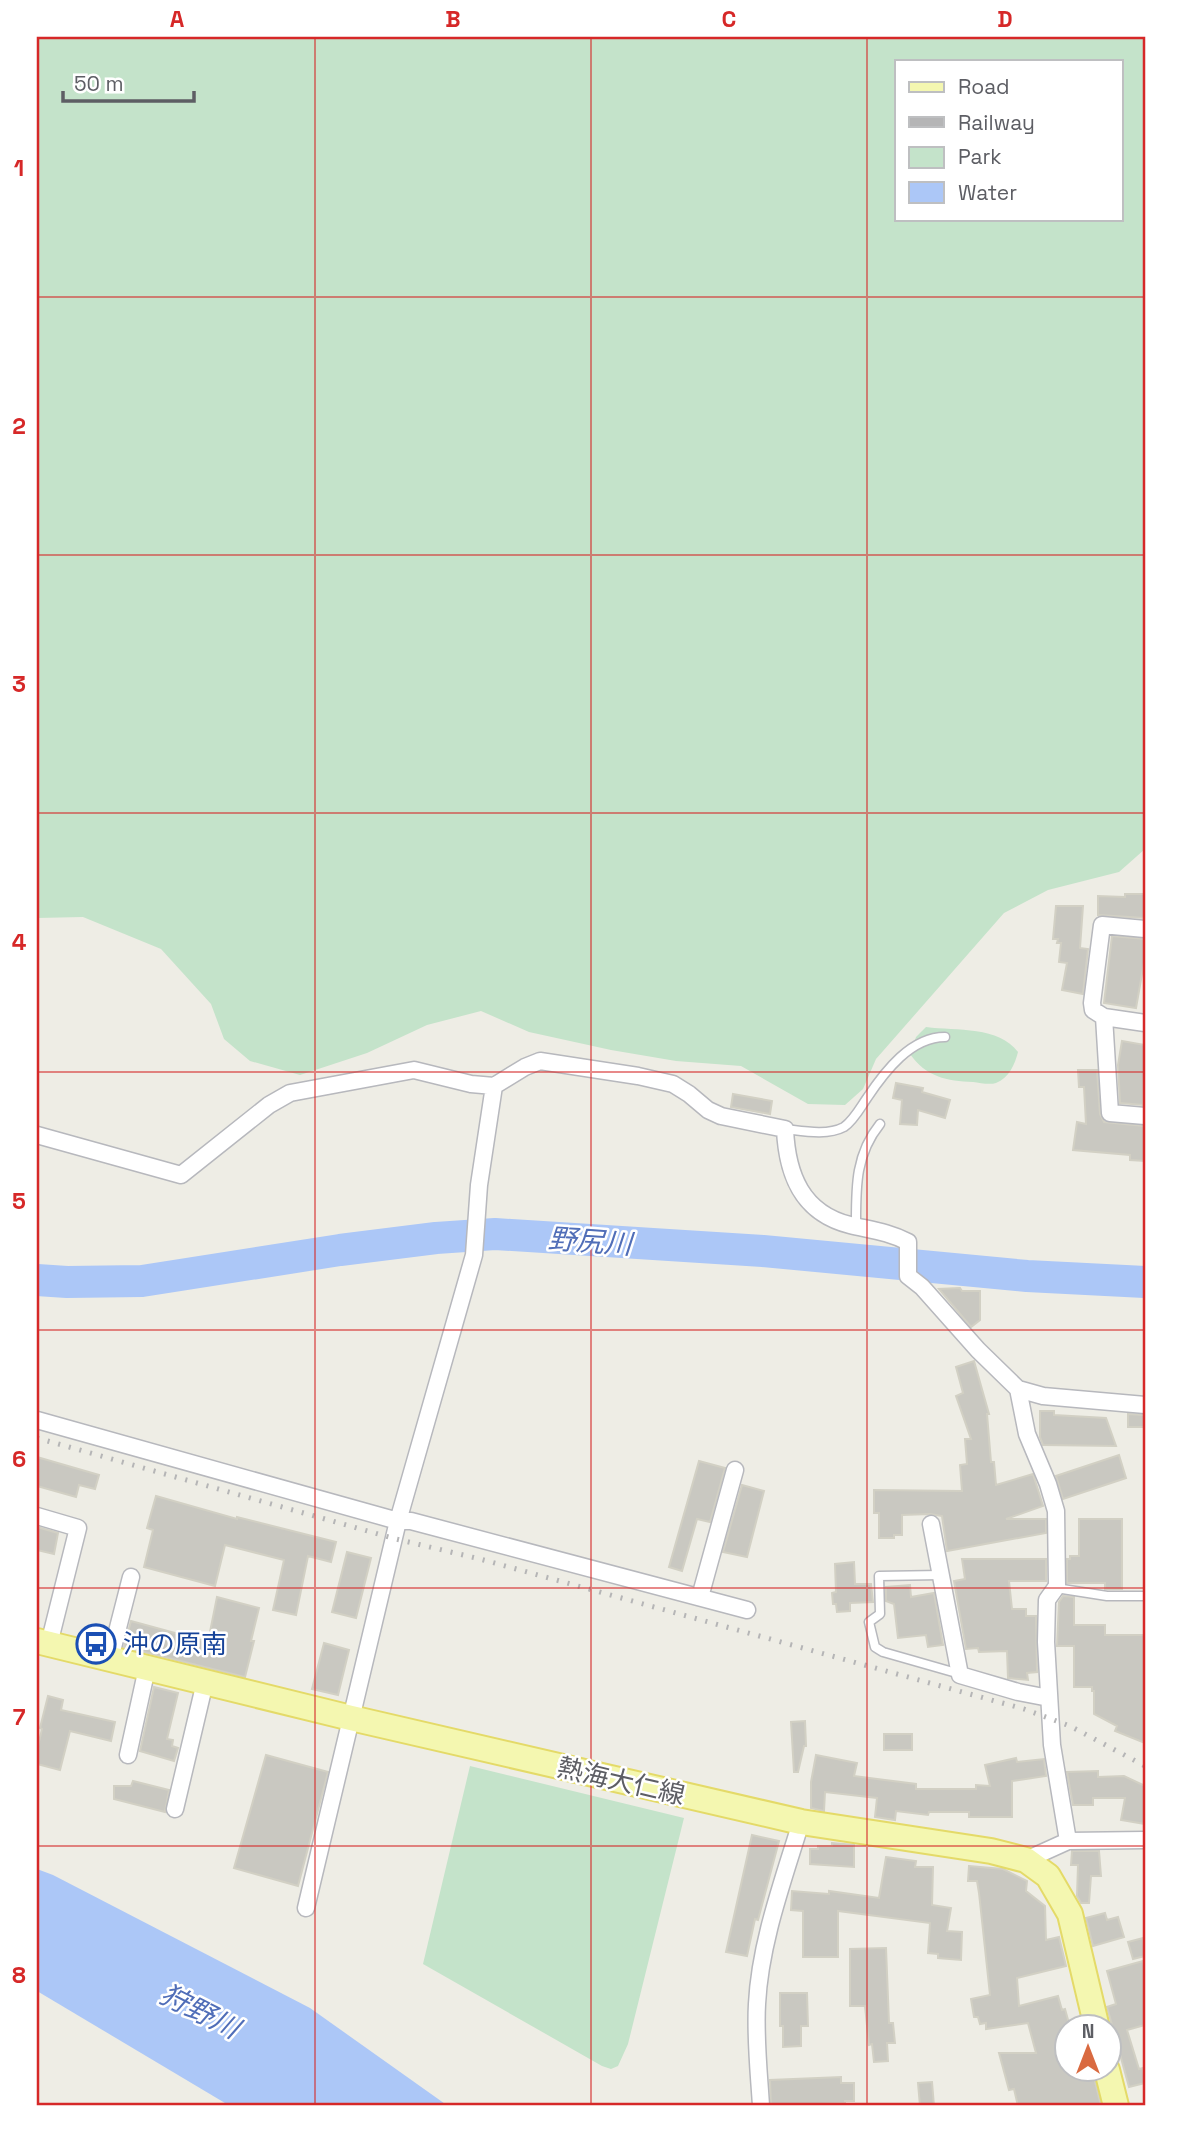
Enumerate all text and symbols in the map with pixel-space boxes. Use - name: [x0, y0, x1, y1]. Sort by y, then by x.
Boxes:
- text: A: [170, 4, 185, 34]
- text: B: [445, 4, 461, 34]
- text: C: [722, 4, 736, 34]
- text: D: [997, 4, 1013, 34]
- scale bar: [63, 60, 194, 104]
- legend: [895, 60, 1122, 220]
- text: 50 m: [74, 70, 124, 97]
- text: Road: [958, 73, 1010, 100]
- text: Railway: [958, 109, 1035, 136]
- text: Park: [958, 143, 1002, 170]
- text: 1: [14, 153, 24, 183]
- text: Water: [958, 179, 1017, 206]
- text: 2: [12, 411, 26, 441]
- text: 3: [12, 669, 26, 699]
- text: 4: [12, 927, 27, 957]
- text: 5: [12, 1186, 26, 1216]
- water label: 野尻川: [547, 1220, 636, 1262]
- text: 6: [12, 1444, 26, 1474]
- bus stop icon: 沖の原南: [75, 1623, 117, 1665]
- place label: 沖の原南: [123, 1627, 227, 1661]
- text: 7: [13, 1702, 26, 1732]
- street label: 熱海大仁線: [554, 1750, 688, 1812]
- text: 8: [12, 1960, 26, 1990]
- water label: 狩野川: [154, 1976, 248, 2047]
- north arrow: [1052, 2014, 1122, 2084]
- text: N: [1082, 2019, 1094, 2044]

